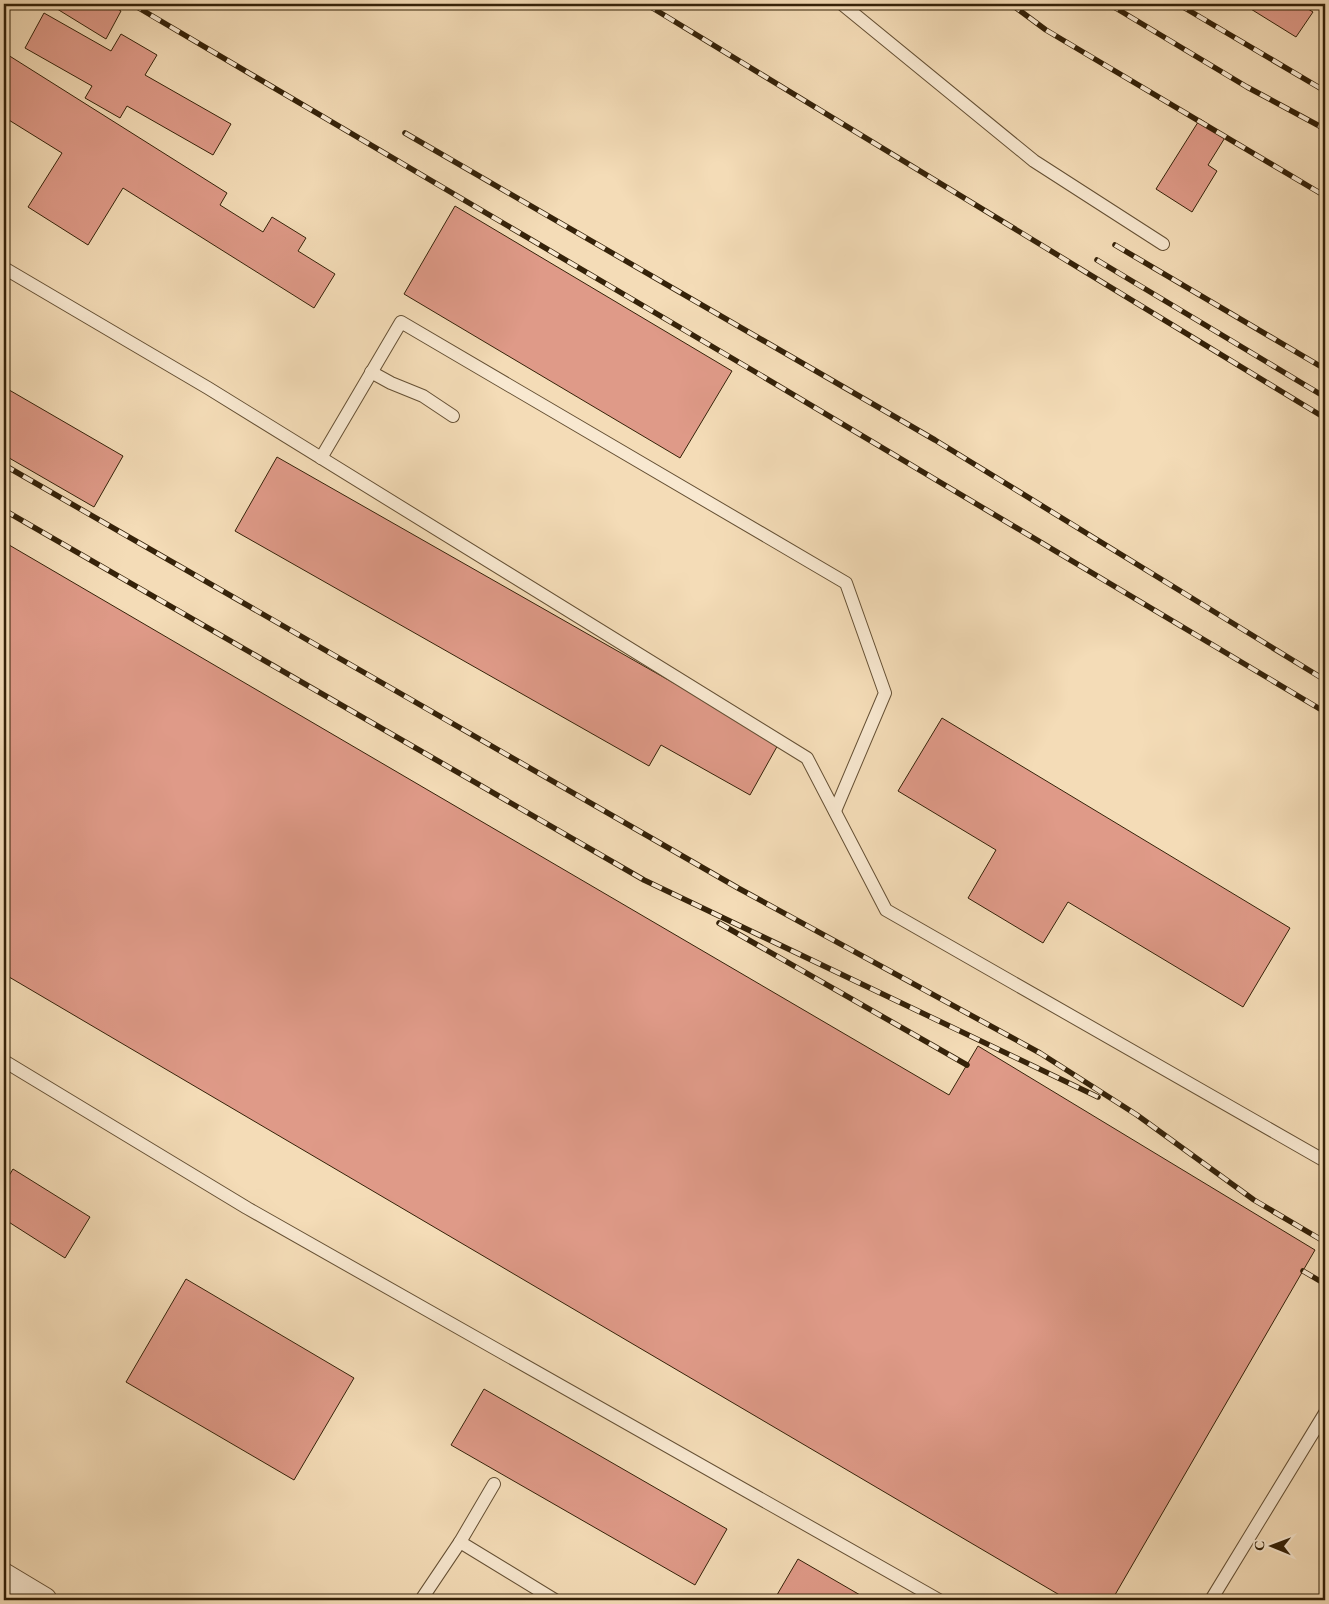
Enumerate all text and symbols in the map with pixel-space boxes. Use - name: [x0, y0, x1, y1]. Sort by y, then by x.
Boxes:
- north arrow: [1246, 1522, 1296, 1572]
- text: С: [1250, 1541, 1268, 1551]

